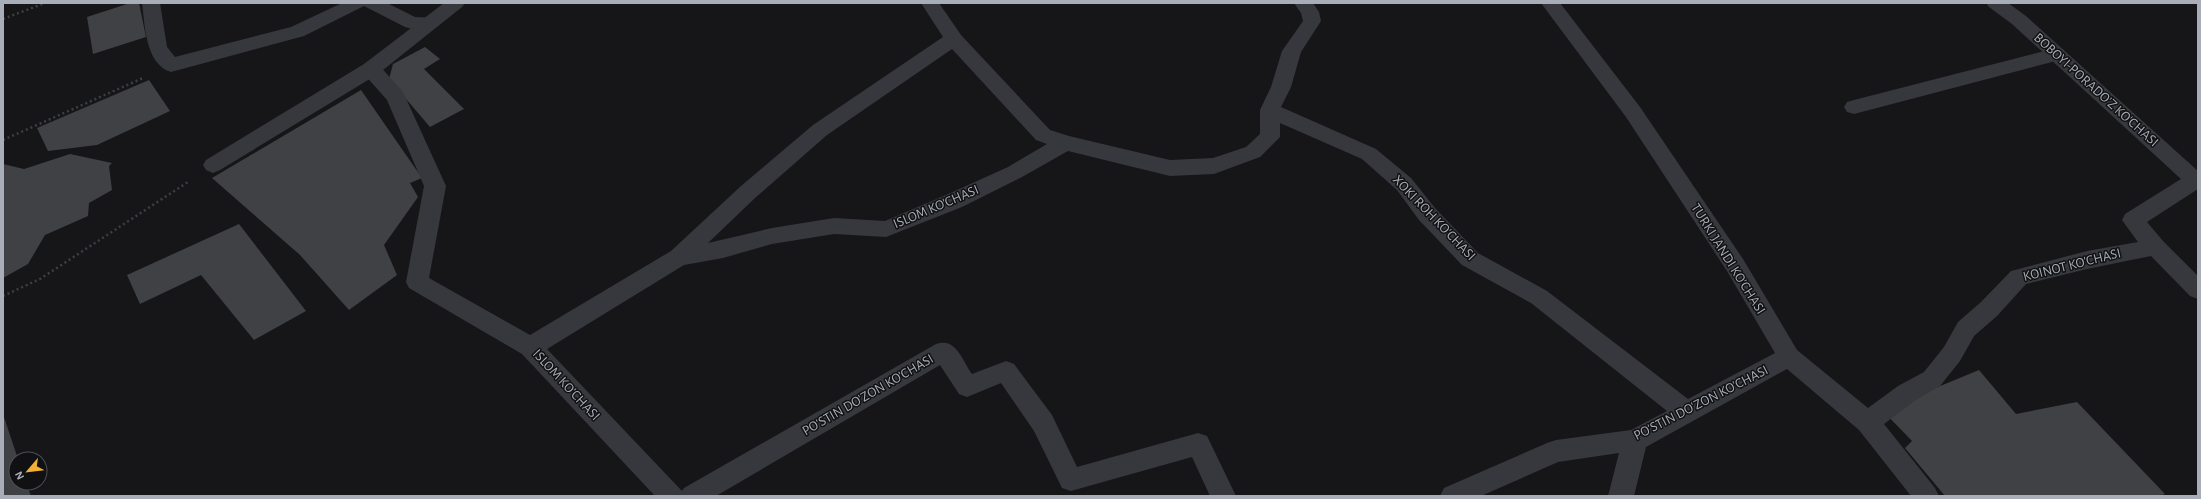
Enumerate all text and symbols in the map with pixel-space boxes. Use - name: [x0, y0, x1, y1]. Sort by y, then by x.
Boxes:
- street label: BOBOYI-PORADO'Z KO'CHASI: [2031, 31, 2161, 149]
- street label: XOKI ROH KO'CHASI: [1390, 173, 1478, 263]
- street label: ISLOM KO'CHASI: [891, 183, 981, 231]
- street label: TURKI JANDI KO'CHASI: [1688, 201, 1768, 317]
- street label: KOINOT KO'CHASI: [2022, 246, 2122, 284]
- street label: ISLOM KO'CHASI: [530, 347, 602, 423]
- street label: PO'STIN DO'ZON KO'CHASI: [800, 352, 936, 438]
- street label: PO'STIN DO'ZON KO'CHASI: [1632, 363, 1770, 443]
- north arrow: [8, 451, 48, 491]
- text: N: [13, 469, 26, 481]

